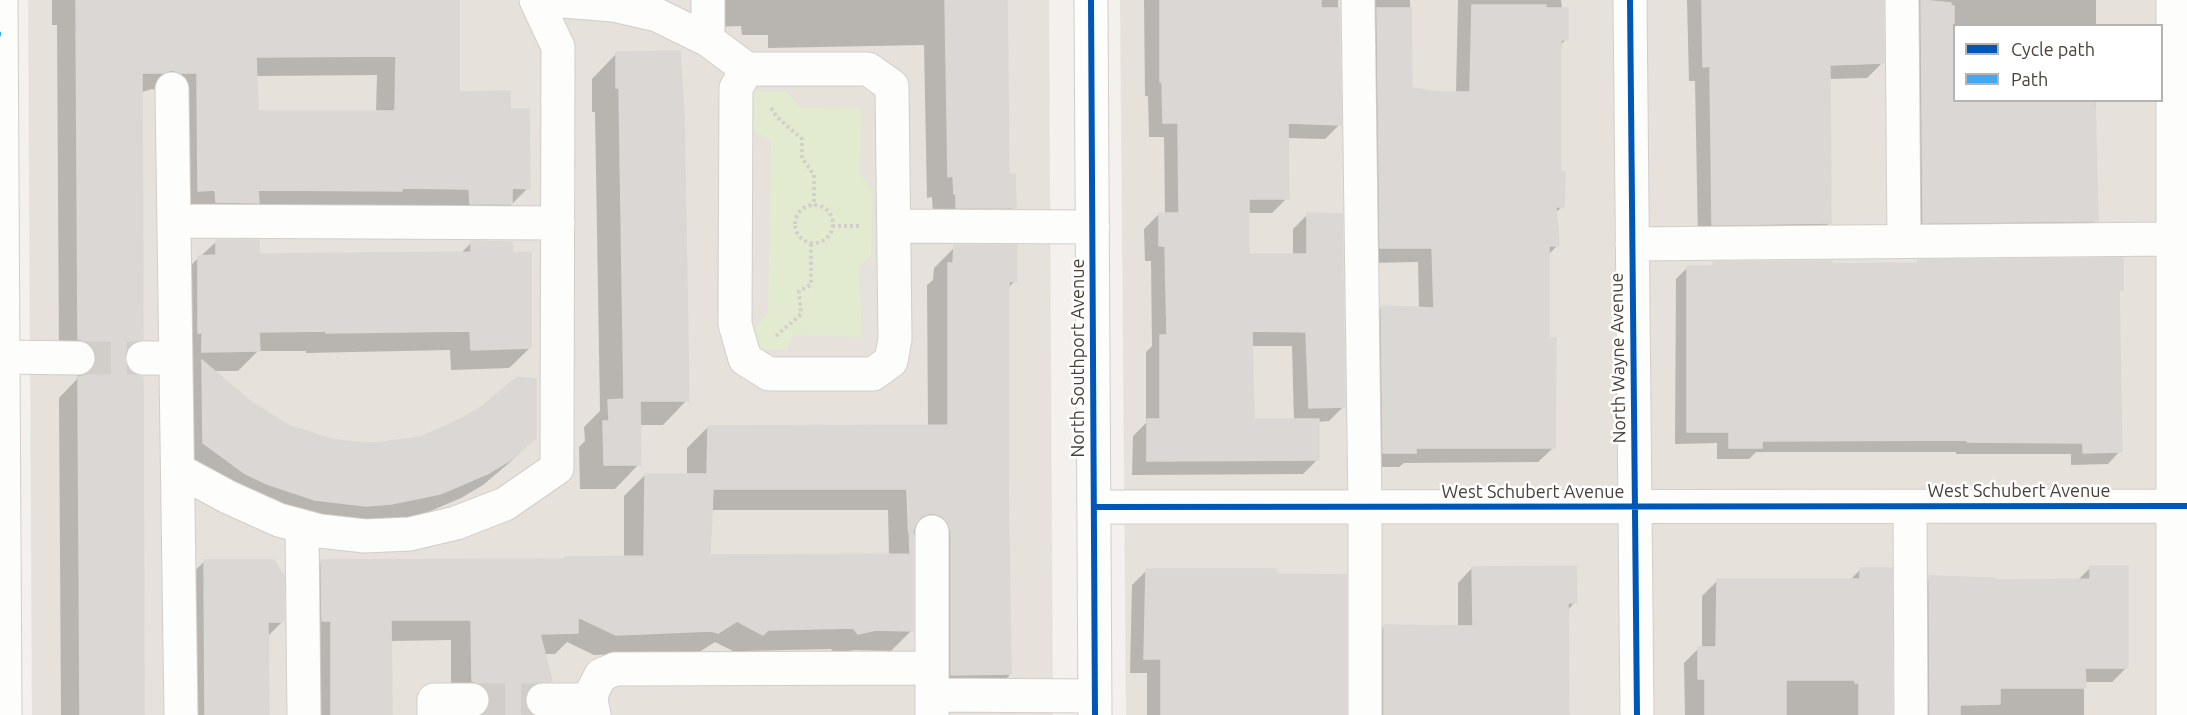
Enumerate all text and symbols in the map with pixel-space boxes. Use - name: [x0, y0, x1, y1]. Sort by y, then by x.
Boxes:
- legend: [1953, 24, 2163, 102]
- text: Cycle path: [2011, 39, 2095, 59]
- text: Path: [2011, 69, 2048, 89]
- street label: North Southport Avenue: [1067, 259, 1089, 457]
- street label: North Wayne Avenue: [1606, 272, 1630, 444]
- street label: West Schubert Avenue: [1928, 480, 2110, 502]
- street label: West Schubert Avenue: [1442, 481, 1624, 503]

